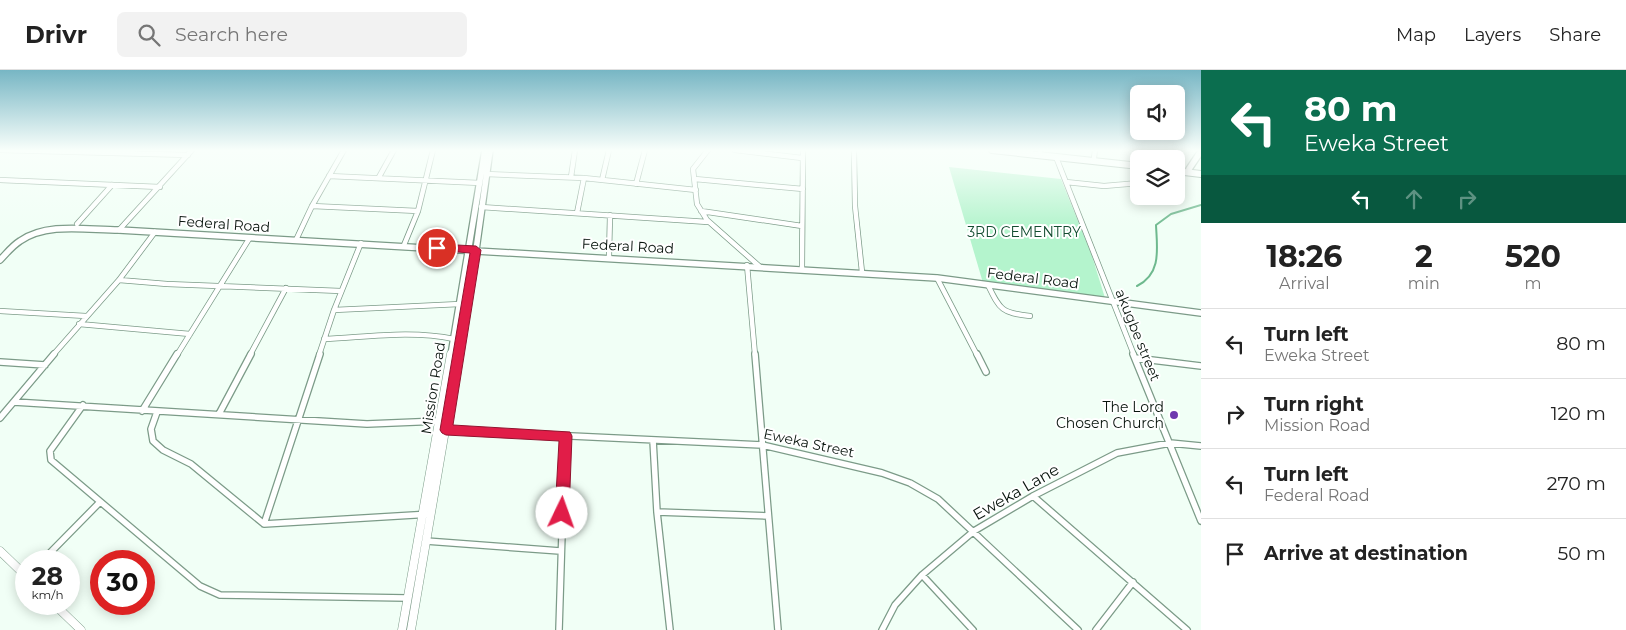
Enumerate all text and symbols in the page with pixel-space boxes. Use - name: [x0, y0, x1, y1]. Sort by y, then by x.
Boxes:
- search box: [117, 12, 467, 57]
- text: Drivr: [25, 20, 87, 49]
- icon: search: [135, 21, 163, 49]
- text: Search here: [175, 23, 288, 46]
- text: Map: [1396, 24, 1436, 46]
- text: Layers: [1464, 24, 1521, 46]
- text: Share: [1549, 24, 1601, 46]
- map controls: [1130, 85, 1185, 205]
- button: sound: [1130, 85, 1185, 140]
- text: 80 m: [1304, 87, 1398, 130]
- icon: left: [1221, 90, 1286, 155]
- text: Eweka Street: [1304, 130, 1449, 157]
- button: layers: [1130, 150, 1185, 205]
- icon: left: [1347, 185, 1375, 213]
- icon: ahead: [1400, 185, 1428, 213]
- icon: right: [1453, 185, 1481, 213]
- street label: Federal Road: [177, 212, 271, 236]
- park label: 3RD CEMENTRY: [967, 223, 1081, 241]
- pin: [416, 227, 458, 269]
- icon: arrive: [423, 234, 451, 262]
- street label: Federal Road: [581, 235, 675, 257]
- text: 18:26: [1266, 238, 1342, 275]
- text: 2: [1415, 238, 1433, 275]
- text: 520: [1505, 238, 1561, 275]
- street label: Federal Road: [986, 263, 1080, 293]
- text: Arrival: [1279, 274, 1330, 293]
- text: min: [1408, 274, 1440, 293]
- text: m: [1524, 274, 1541, 293]
- street label: akugbe street: [1111, 286, 1165, 384]
- text: Turn left: [1264, 323, 1349, 346]
- icon: left: [1221, 330, 1249, 358]
- text: 80 m: [1556, 332, 1606, 355]
- street label: Mission Road: [417, 341, 449, 435]
- text: Eweka Street: [1264, 346, 1369, 365]
- text: Turn right: [1264, 393, 1364, 416]
- place label: The Lord Chosen Church: [1056, 398, 1164, 432]
- icon: right: [1221, 400, 1249, 428]
- text: 120 m: [1551, 402, 1606, 425]
- marker: The Lord Chosen Church: [1168, 409, 1180, 421]
- text: Mission Road: [1264, 416, 1370, 435]
- street label: Eweka Street: [762, 425, 856, 461]
- street label: Eweka Lane: [970, 460, 1062, 524]
- text: Turn left: [1264, 463, 1349, 486]
- icon: left: [1221, 470, 1249, 498]
- text: 270 m: [1547, 472, 1606, 495]
- position arrow: [535, 486, 587, 538]
- text: Federal Road: [1264, 486, 1370, 505]
- icon: arrive: [1221, 540, 1249, 568]
- text: Arrive at destination: [1264, 542, 1468, 565]
- text: 50 m: [1558, 542, 1606, 565]
- speed limit sign: 30: [90, 550, 155, 615]
- text: 28: [32, 561, 63, 591]
- text: km/h: [31, 587, 64, 602]

